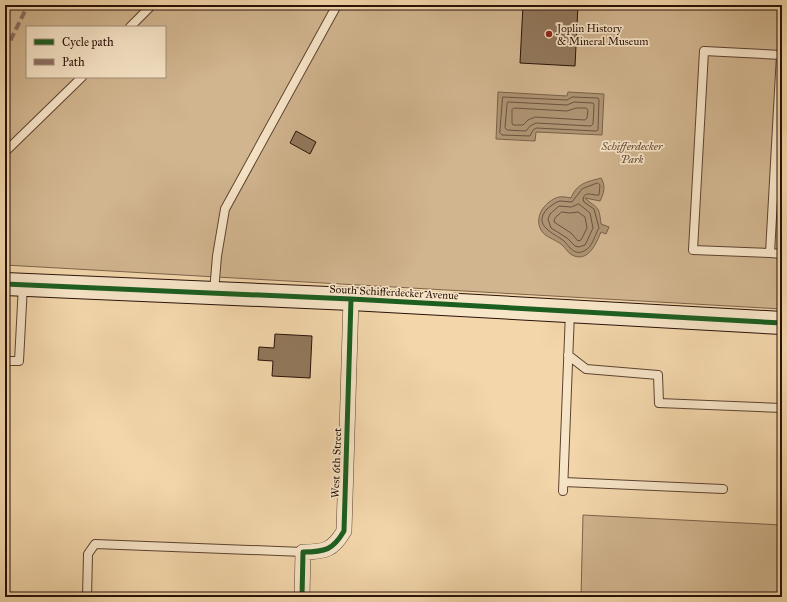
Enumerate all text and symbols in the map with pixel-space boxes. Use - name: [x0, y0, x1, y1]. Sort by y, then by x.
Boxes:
- place label: Joplin History & Mineral Museum: [556, 22, 649, 48]
- legend: [26, 26, 166, 78]
- marker: Joplin History & Mineral Museum: [544, 29, 554, 39]
- text: Cycle path: [62, 35, 114, 49]
- text: Path: [62, 55, 85, 69]
- park label: Schifferdecker Park: [600, 140, 664, 166]
- street label: South Schifferdecker Avenue: [329, 283, 459, 302]
- street label: West 6th Street: [329, 428, 344, 498]

